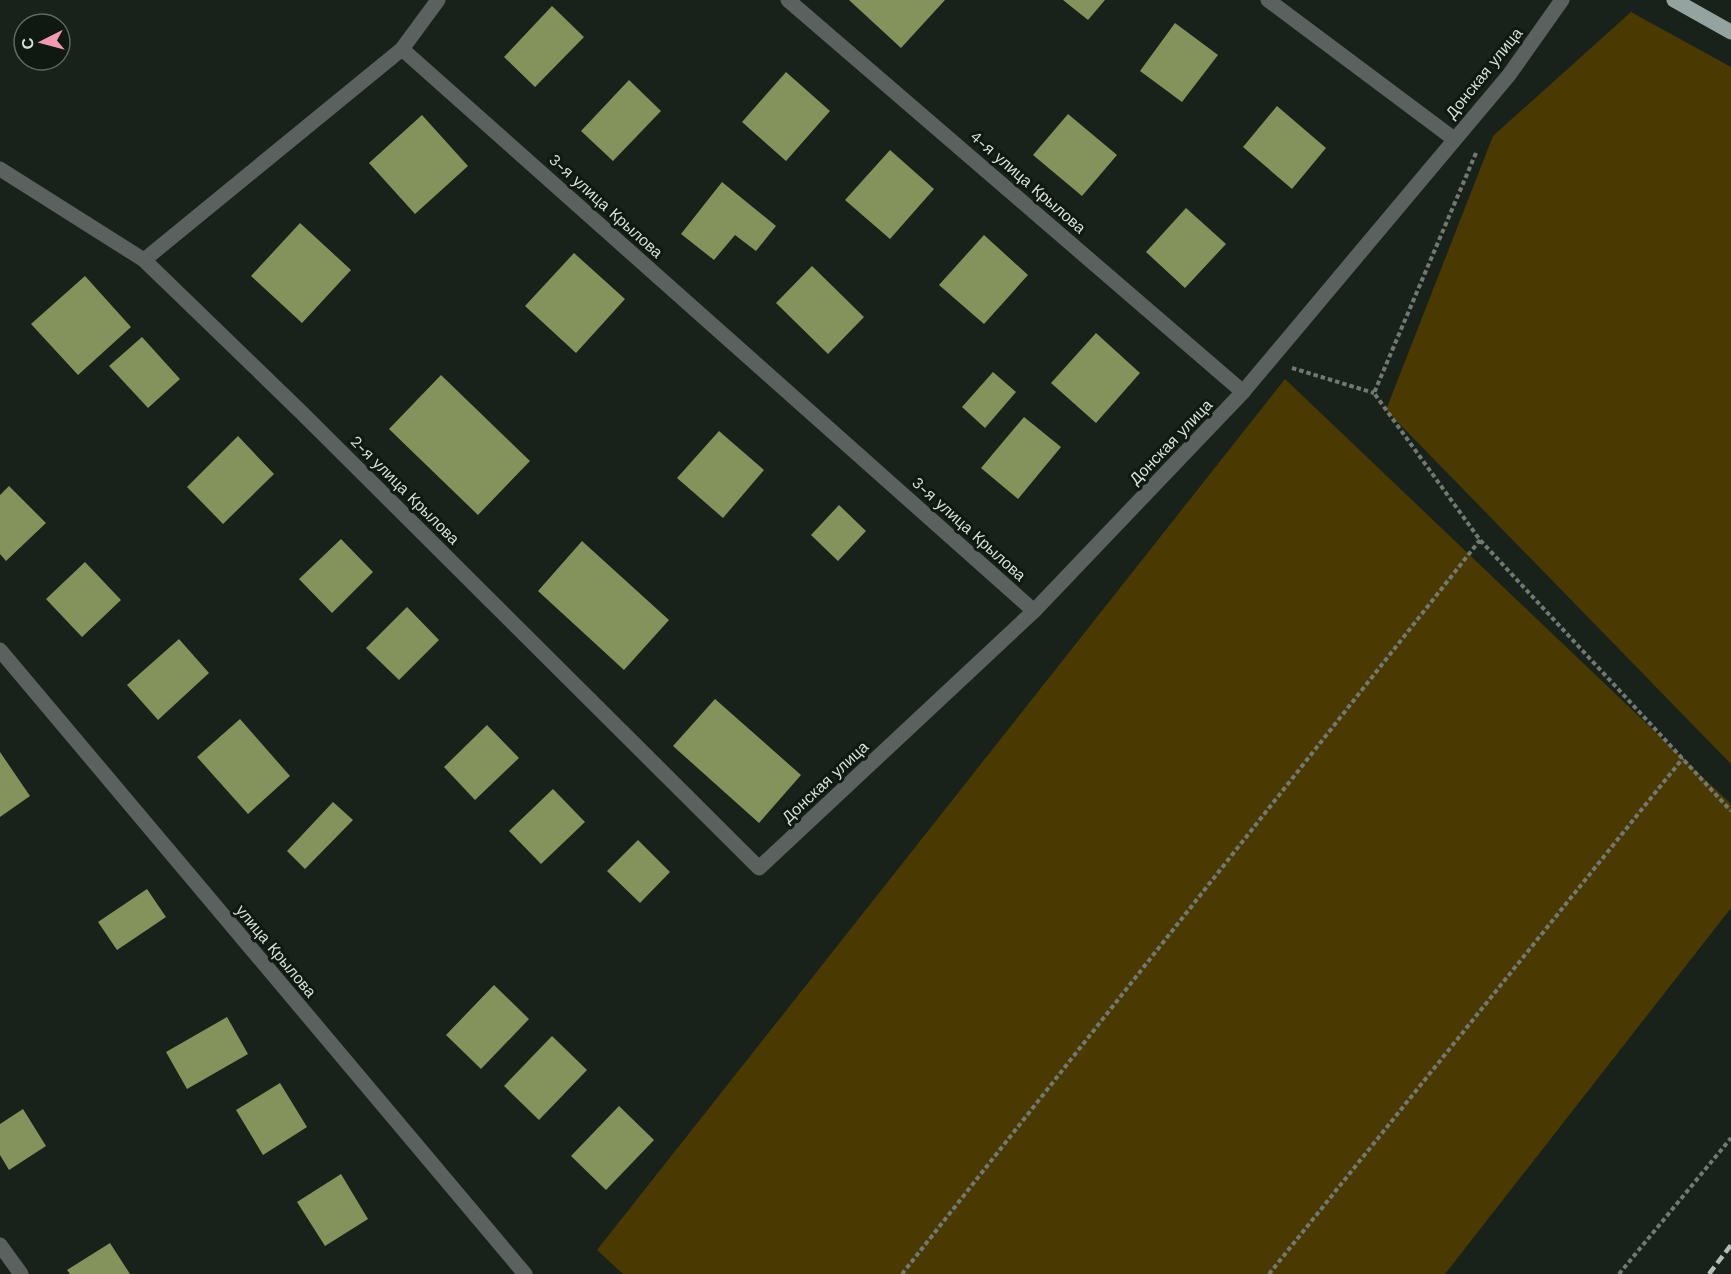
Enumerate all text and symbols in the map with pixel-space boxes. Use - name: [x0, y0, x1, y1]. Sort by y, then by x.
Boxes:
- north arrow: [12, 12, 72, 72]
- street label: Донская улица: [1442, 24, 1526, 122]
- text: С: [17, 36, 38, 50]
- street label: 4-я улица Крылова: [966, 127, 1090, 237]
- street label: 3-я улица Крылова: [545, 150, 667, 262]
- street label: Донская улица: [1126, 395, 1216, 489]
- street label: 2-я улица Крылова: [347, 432, 463, 548]
- street label: 3-я улица Крылова: [908, 473, 1030, 585]
- street label: Донская улица: [778, 737, 872, 827]
- street label: улица Крылова: [232, 901, 320, 1001]

